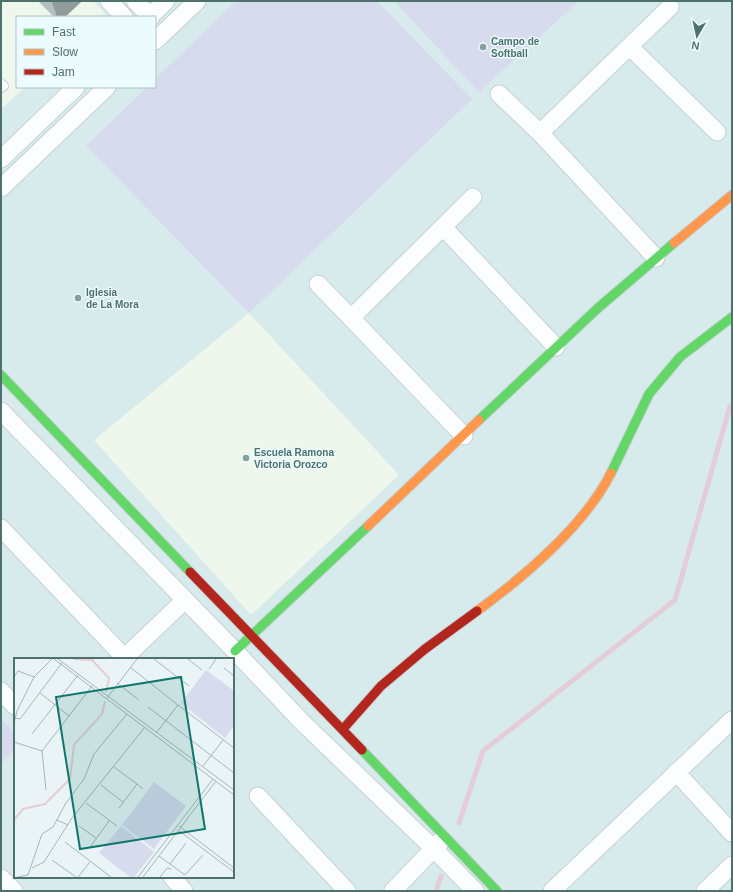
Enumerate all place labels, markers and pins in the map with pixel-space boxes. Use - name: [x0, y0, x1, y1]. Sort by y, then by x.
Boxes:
- place label: Campo de Softball: [491, 36, 540, 59]
- marker: Campo de Softball: [478, 42, 488, 52]
- place label: Iglesia de La Mora: [86, 287, 139, 310]
- marker: Iglesia de La Mora: [73, 293, 83, 303]
- place label: Escuela Ramona Victoria Orozco: [254, 447, 334, 470]
- marker: Escuela Ramona Victoria Orozco: [241, 453, 251, 463]

